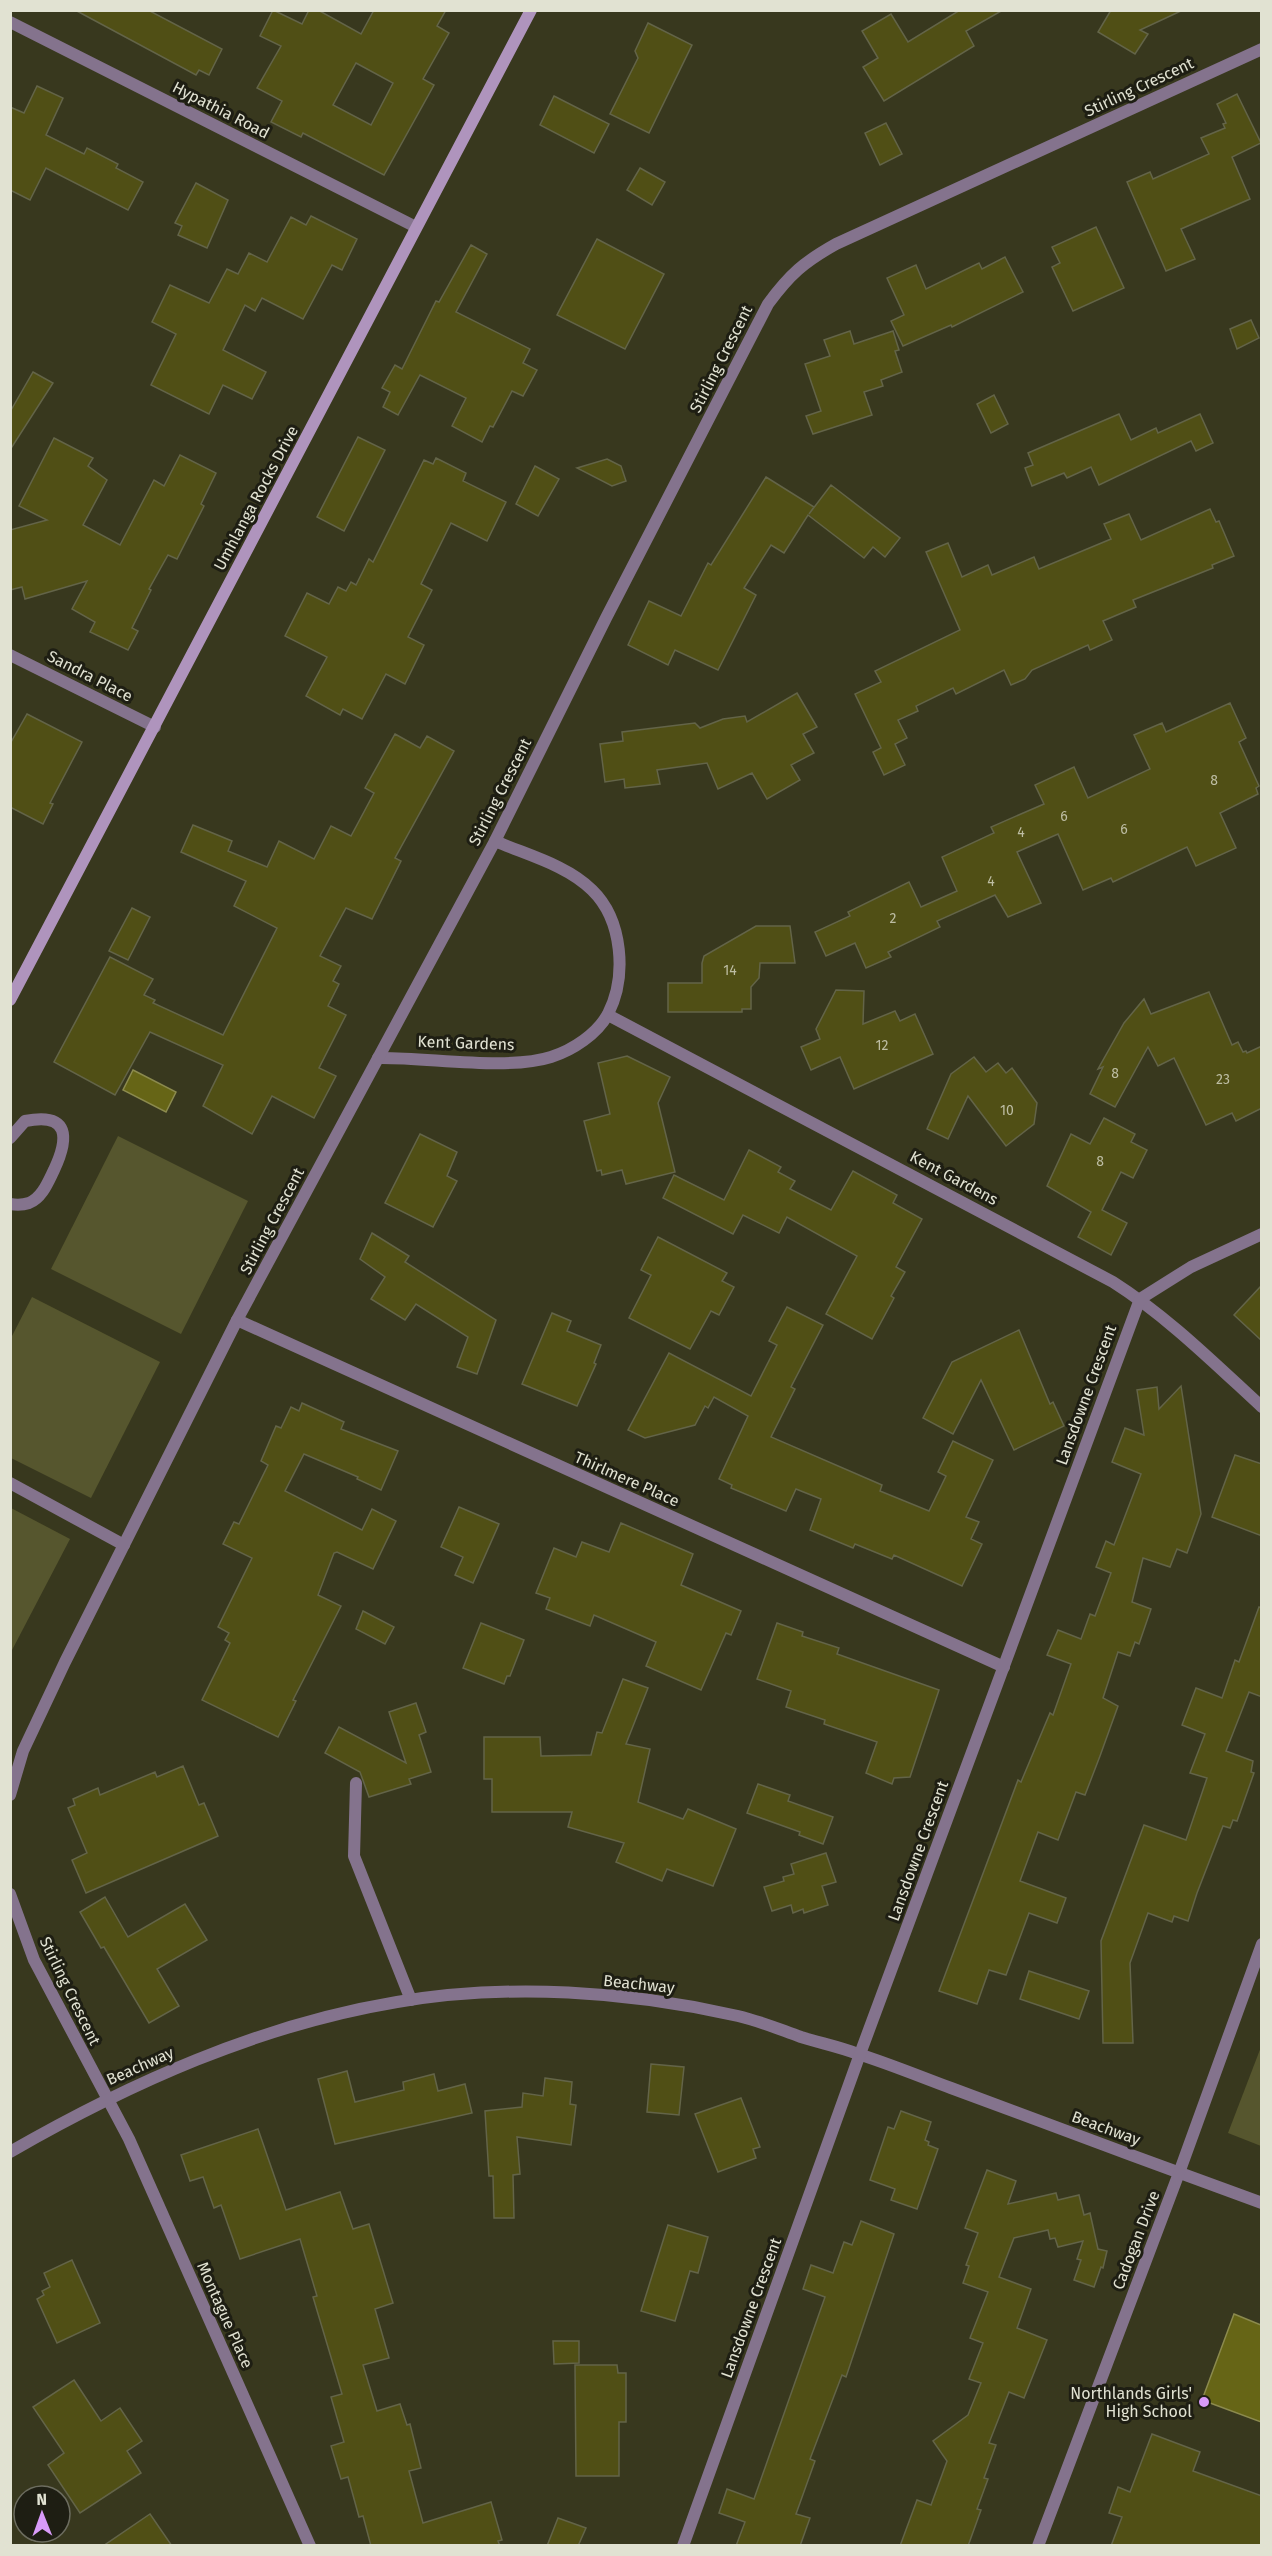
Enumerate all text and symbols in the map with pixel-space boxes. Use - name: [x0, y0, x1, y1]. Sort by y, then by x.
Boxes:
- street label: Stirling Crescent: [1081, 53, 1197, 121]
- street label: Hypathia Road: [169, 77, 273, 143]
- street label: Stirling Crescent: [686, 302, 756, 416]
- street label: Umhlanga Rocks Drive: [210, 422, 302, 574]
- street label: Sandra Place: [44, 646, 136, 706]
- street label: Stirling Crescent: [465, 735, 535, 849]
- house number: 8: [1210, 772, 1218, 789]
- house number: 6: [1060, 808, 1068, 825]
- house number: 6: [1120, 821, 1128, 838]
- house number: 4: [1017, 824, 1025, 841]
- house number: 4: [987, 873, 995, 890]
- house number: 2: [890, 910, 897, 927]
- house number: 14: [723, 962, 737, 979]
- street label: Kent Gardens: [417, 1032, 515, 1054]
- house number: 12: [876, 1037, 889, 1054]
- house number: 8: [1111, 1065, 1119, 1082]
- house number: 23: [1216, 1071, 1230, 1088]
- house number: 10: [1000, 1102, 1014, 1119]
- street label: Kent Gardens: [907, 1147, 1001, 1209]
- house number: 8: [1096, 1153, 1104, 1170]
- street label: Stirling Crescent: [236, 1164, 308, 1278]
- street label: Lansdowne Crescent: [1052, 1322, 1120, 1468]
- street label: Thirlmere Place: [572, 1447, 682, 1511]
- street label: Lansdowne Crescent: [884, 1778, 952, 1924]
- street label: Stirling Crescent: [36, 1934, 105, 2048]
- street label: Beachway: [602, 1971, 676, 1997]
- street label: Beachway: [103, 2043, 177, 2089]
- street label: Beachway: [1069, 2107, 1143, 2149]
- street label: Cadogan Drive: [1108, 2188, 1164, 2292]
- street label: Lansdowne Crescent: [717, 2235, 785, 2381]
- street label: Montague Place: [193, 2259, 257, 2371]
- place label: Northlands Girls' High School: [1070, 2384, 1192, 2421]
- marker: Northlands Girls' High School: [1197, 2395, 1211, 2409]
- north arrow: [12, 2484, 72, 2544]
- text: N: [36, 2490, 47, 2509]

